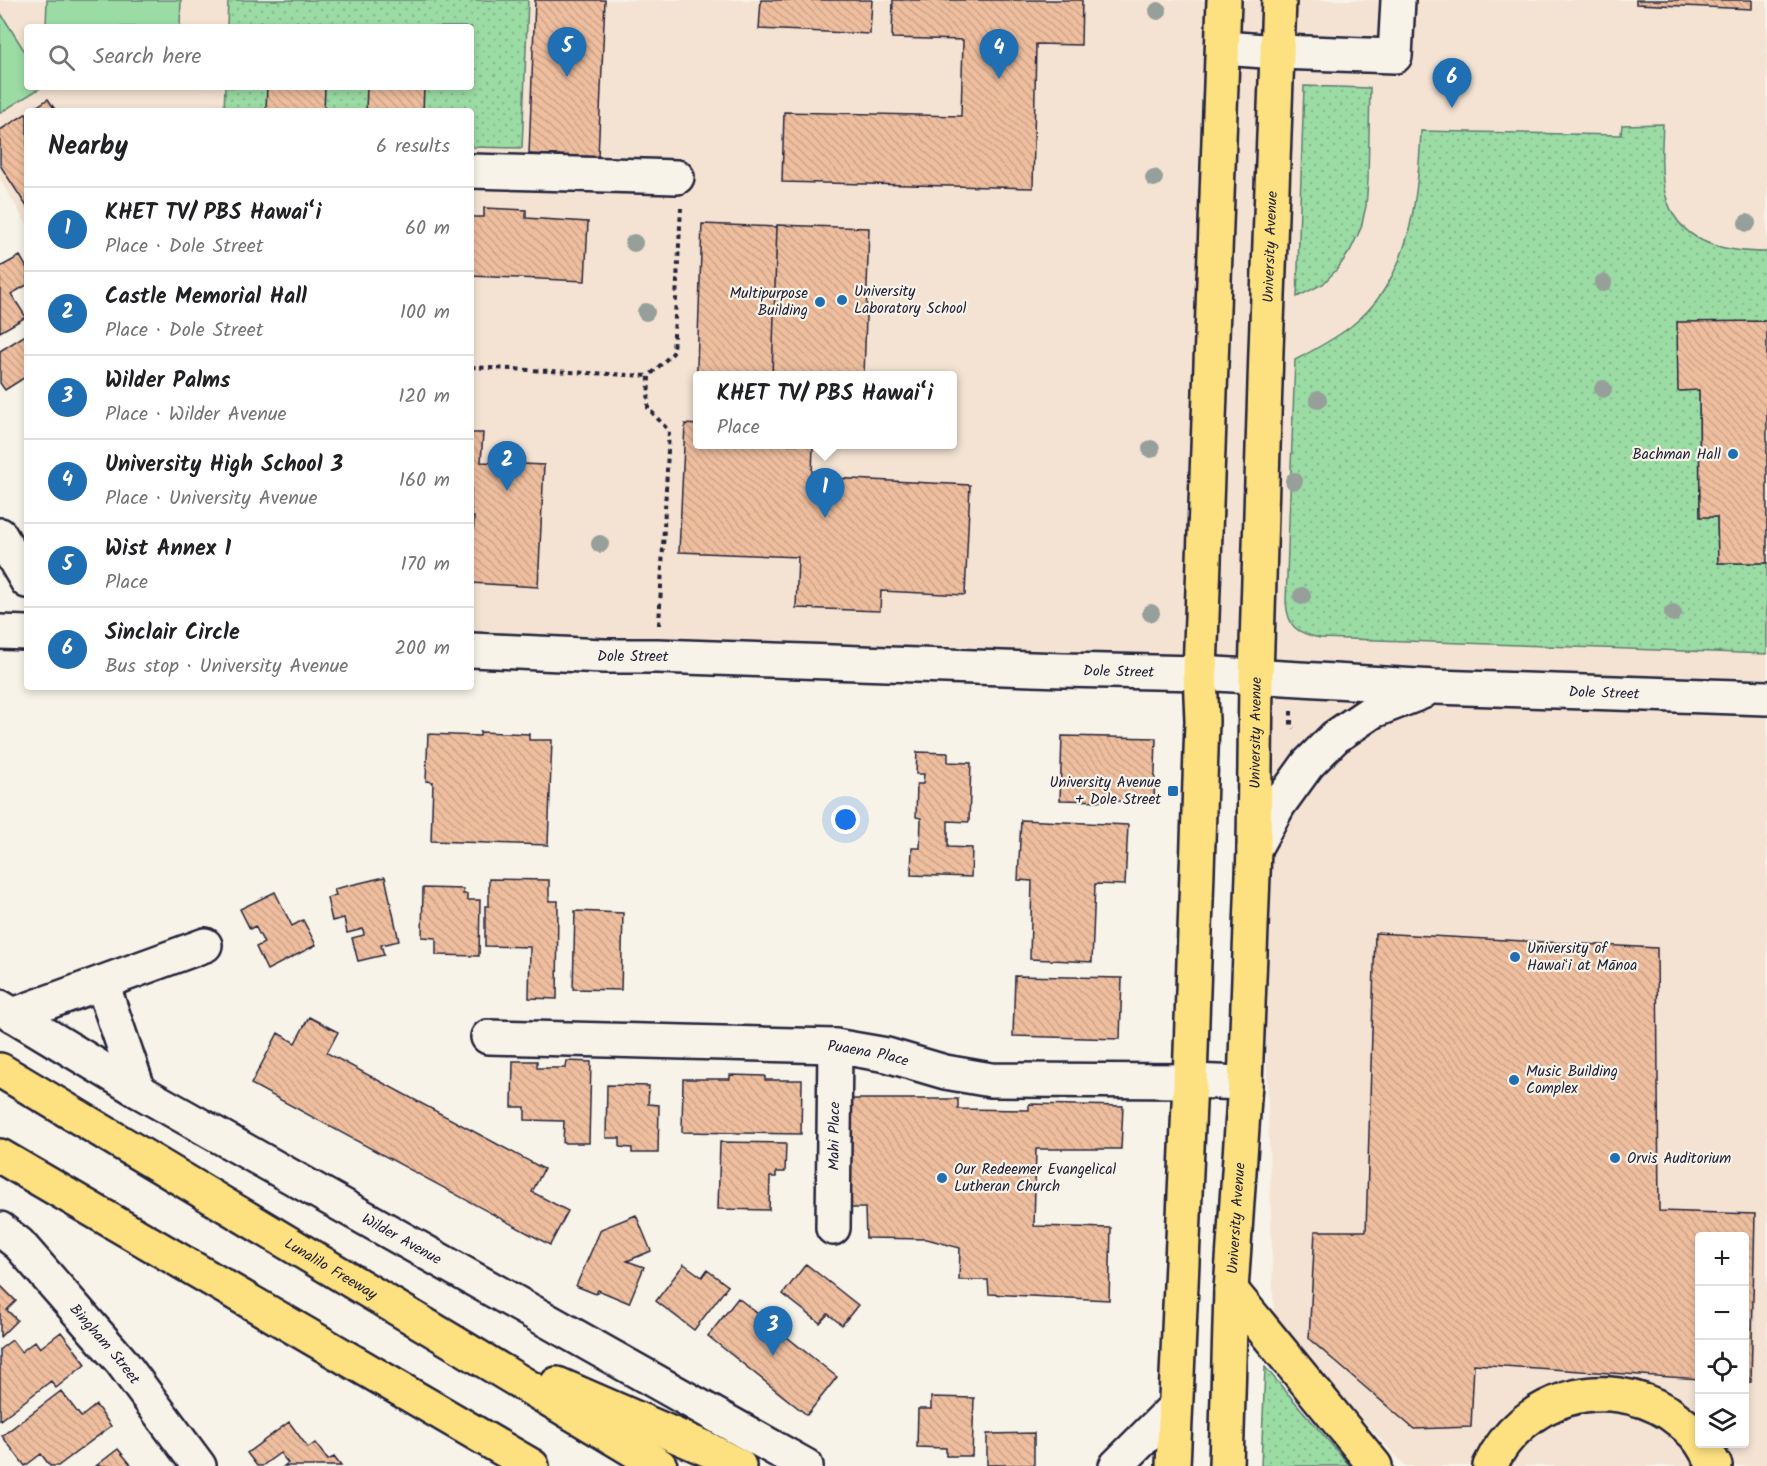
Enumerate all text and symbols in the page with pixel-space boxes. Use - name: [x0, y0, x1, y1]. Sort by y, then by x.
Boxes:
- search box: [24, 24, 474, 90]
- pin: 5: [548, 28, 586, 77]
- pin: 4: [980, 29, 1018, 79]
- text: Search here: [93, 40, 201, 75]
- icon: search: [45, 41, 78, 74]
- pin: 6: [1432, 58, 1472, 108]
- text: Nearby: [48, 126, 128, 168]
- text: 6 results: [376, 131, 450, 163]
- street label: University Avenue: [1257, 190, 1285, 303]
- text: KHET TV/ PBS Hawai‘i: [105, 196, 321, 231]
- text: 1: [64, 213, 71, 245]
- text: 60 m: [405, 213, 450, 245]
- text: Place · Dole Street: [105, 231, 263, 263]
- text: Castle Memorial Hall: [105, 280, 307, 315]
- place label: University Laboratory School: [854, 280, 967, 321]
- place label: Multipurpose Building: [729, 282, 808, 323]
- marker: University Laboratory School: [835, 293, 849, 307]
- marker: Multipurpose Building: [813, 295, 827, 309]
- text: 2: [62, 297, 73, 329]
- text: 100 m: [400, 297, 450, 329]
- text: Place · Dole Street: [105, 315, 263, 347]
- text: Wilder Palms: [105, 364, 230, 399]
- popup: [693, 371, 957, 449]
- text: KHET TV/ PBS Hawai‘i: [717, 377, 933, 412]
- text: 3: [62, 381, 73, 413]
- text: 120 m: [398, 381, 450, 413]
- text: Place · Wilder Avenue: [105, 399, 287, 431]
- text: Place: [717, 412, 760, 444]
- pin: 2: [488, 442, 526, 491]
- place label: Bachman Hall: [1632, 443, 1721, 467]
- marker: Bachman Hall: [1726, 447, 1740, 461]
- text: University High School 3: [105, 448, 343, 483]
- text: 4: [62, 465, 73, 497]
- text: 160 m: [399, 465, 450, 497]
- pin: 1: [806, 468, 844, 518]
- text: Place · University Avenue: [105, 483, 318, 515]
- text: Wist Annex 1: [105, 532, 231, 567]
- text: 5: [62, 549, 73, 581]
- text: 170 m: [401, 549, 450, 581]
- text: Place: [105, 567, 148, 599]
- text: Sinclair Circle: [105, 616, 240, 651]
- text: 6: [62, 633, 73, 665]
- text: 200 m: [394, 633, 450, 665]
- street label: Dole Street: [597, 645, 669, 669]
- text: Bus stop · University Avenue: [105, 651, 348, 683]
- street label: Dole Street: [1083, 659, 1155, 685]
- street label: University Avenue: [1244, 677, 1269, 789]
- street label: Dole Street: [1568, 680, 1640, 707]
- place label: University Avenue + Dole Street: [1049, 771, 1161, 812]
- marker: University Avenue + Dole Street: [1166, 784, 1180, 798]
- your location: [831, 805, 860, 834]
- place label: University of Hawaiʻi at Mānoa: [1527, 937, 1637, 978]
- marker: University of Hawaiʻi at Mānoa: [1508, 950, 1522, 964]
- street label: Puaena Place: [827, 1035, 912, 1074]
- place label: Music Building Complex: [1526, 1060, 1618, 1101]
- marker: Music Building Complex: [1507, 1073, 1521, 1087]
- street label: Mahi Place: [823, 1101, 847, 1171]
- place label: Orvis Auditorium: [1627, 1147, 1731, 1171]
- marker: Orvis Auditorium: [1608, 1151, 1622, 1165]
- place label: Our Redeemer Evangelical Lutheran Church: [954, 1158, 1117, 1199]
- street label: University Avenue: [1221, 1162, 1253, 1275]
- marker: Our Redeemer Evangelical Lutheran Church: [935, 1171, 949, 1185]
- street label: Wilder Avenue: [357, 1208, 446, 1272]
- street label: Lunalilo Freeway: [279, 1232, 382, 1307]
- map controls: [1695, 1232, 1749, 1448]
- button: +: [1695, 1232, 1749, 1286]
- button: −: [1695, 1286, 1749, 1340]
- street label: Bingham Street: [63, 1299, 146, 1390]
- pin: 3: [754, 1306, 792, 1356]
- button: locate: [1695, 1340, 1749, 1394]
- button: layers: [1695, 1394, 1749, 1448]

